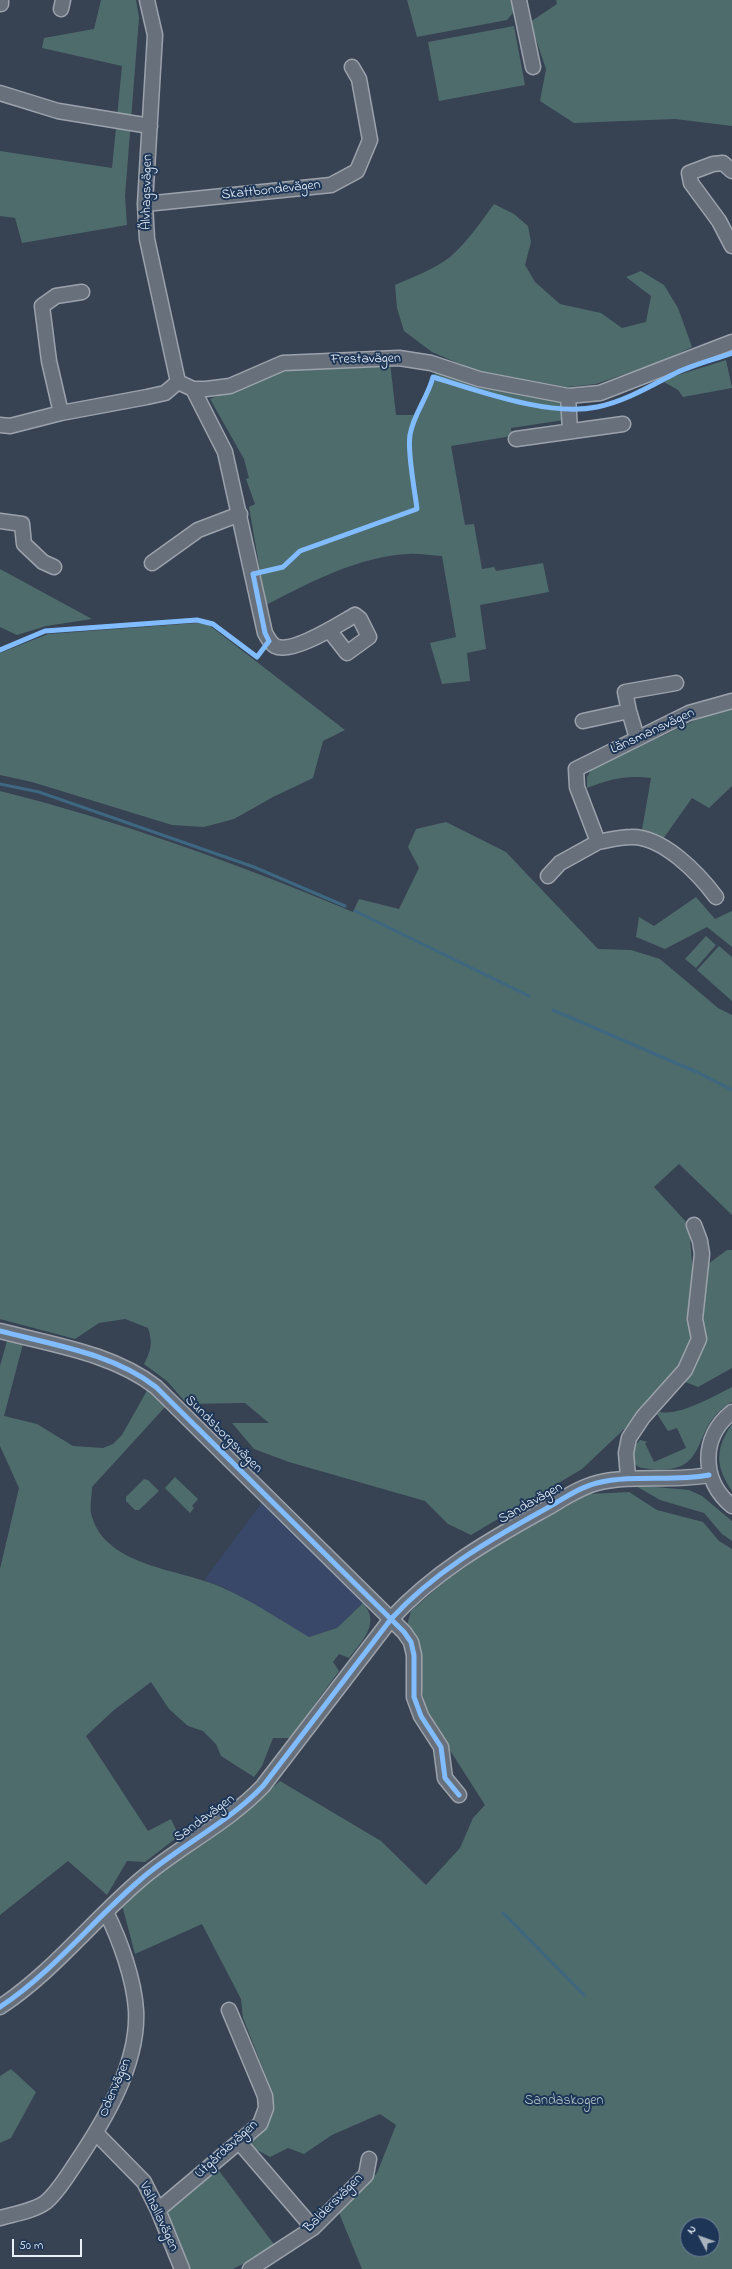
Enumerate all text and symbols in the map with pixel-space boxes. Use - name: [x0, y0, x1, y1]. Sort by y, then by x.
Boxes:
- street label: Älvhagsvägen: [139, 154, 157, 230]
- street label: Skattbondevägen: [221, 177, 321, 205]
- street label: Frestavägen: [331, 351, 401, 369]
- street label: Länsmansvägen: [608, 705, 698, 759]
- street label: Sundsborgsvägen: [181, 1393, 265, 1477]
- street label: Sandavägen: [496, 1479, 566, 1529]
- street label: Sandavägen: [171, 1791, 239, 1847]
- street label: Odenvägen: [96, 2056, 136, 2120]
- park label: Sandaskogen: [525, 2094, 603, 2110]
- street label: Utgårdavägen: [192, 2117, 262, 2183]
- street label: Baldersvägen: [301, 2171, 367, 2237]
- street label: Valhallavägen: [135, 2179, 181, 2255]
- north arrow: [680, 2217, 720, 2257]
- text: N: [683, 2222, 700, 2238]
- scale bar: [14, 2231, 84, 2257]
- text: 50 m: [19, 2237, 43, 2255]

